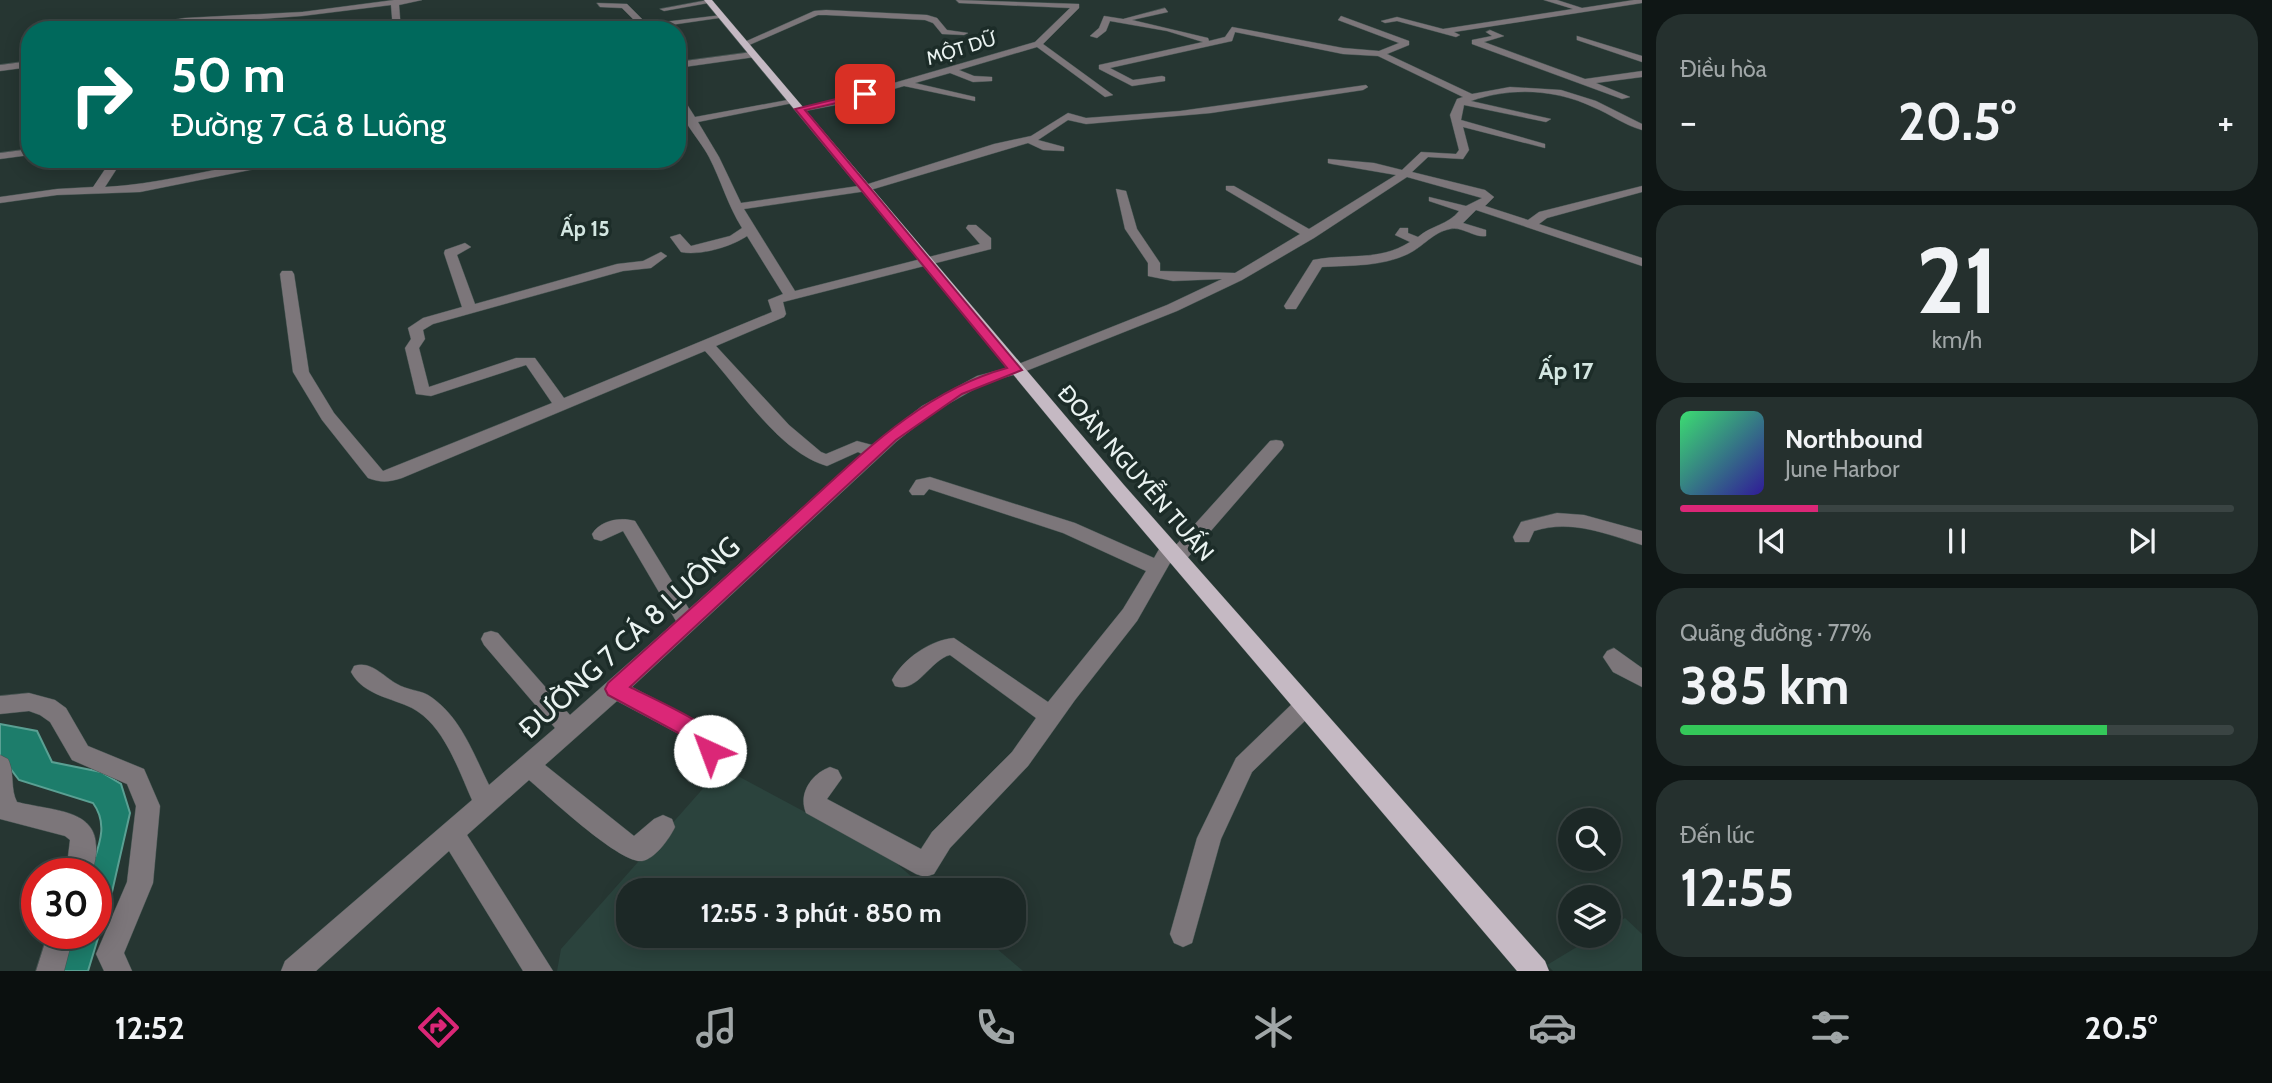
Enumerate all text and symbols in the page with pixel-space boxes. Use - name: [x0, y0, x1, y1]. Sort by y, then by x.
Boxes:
- street label: MỘT DỮ: [923, 26, 1000, 70]
- text: 50 m: [171, 45, 286, 104]
- icon: right: [56, 49, 147, 140]
- text: Điều hòa: [1680, 55, 1767, 83]
- pin: [835, 64, 895, 124]
- icon: arrive: [846, 75, 884, 113]
- text: 20.5°: [1898, 90, 2016, 153]
- text: −: [1680, 98, 1697, 145]
- text: +: [2217, 98, 2234, 145]
- text: Đường 7 Cá 8 Luông: [171, 105, 446, 144]
- district label: Ấp 15: [561, 214, 609, 241]
- text: 21: [1916, 225, 1998, 336]
- text: km/h: [1932, 326, 1982, 354]
- district label: Ấp 17: [1538, 355, 1594, 385]
- street label: ĐOÀN NGUYỄN TUẤN: [1052, 377, 1222, 567]
- text: Northbound: [1785, 423, 1923, 455]
- text: June Harbor: [1785, 455, 1899, 483]
- icon: previous: [1753, 522, 1791, 560]
- icon: pause: [1938, 522, 1976, 560]
- icon: next: [2123, 522, 2161, 560]
- street label: ĐƯỜNG 7 CÁ 8 LUÔNG: [512, 529, 746, 745]
- text: Quãng đường · 77%: [1680, 619, 1872, 647]
- text: 385 km: [1680, 654, 1849, 717]
- position arrow: [673, 714, 747, 788]
- map controls: [1558, 808, 1621, 948]
- button: search: [1558, 808, 1621, 871]
- text: Đến lúc: [1680, 821, 1755, 849]
- text: 12:55: [1680, 856, 1794, 919]
- speed limit sign: 30: [21, 858, 112, 949]
- button: layers: [1558, 885, 1621, 948]
- text: 12:55 · 3 phút · 850 m: [700, 897, 942, 929]
- icon: directions: [414, 1003, 463, 1052]
- icon: music: [692, 1003, 741, 1052]
- icon: phone: [971, 1003, 1020, 1052]
- icon: climate: [1249, 1003, 1298, 1052]
- icon: car: [1528, 1003, 1577, 1052]
- icon: filters: [1806, 1003, 1855, 1052]
- text: 12:52: [115, 1008, 185, 1047]
- text: 20.5°: [2085, 1008, 2157, 1047]

